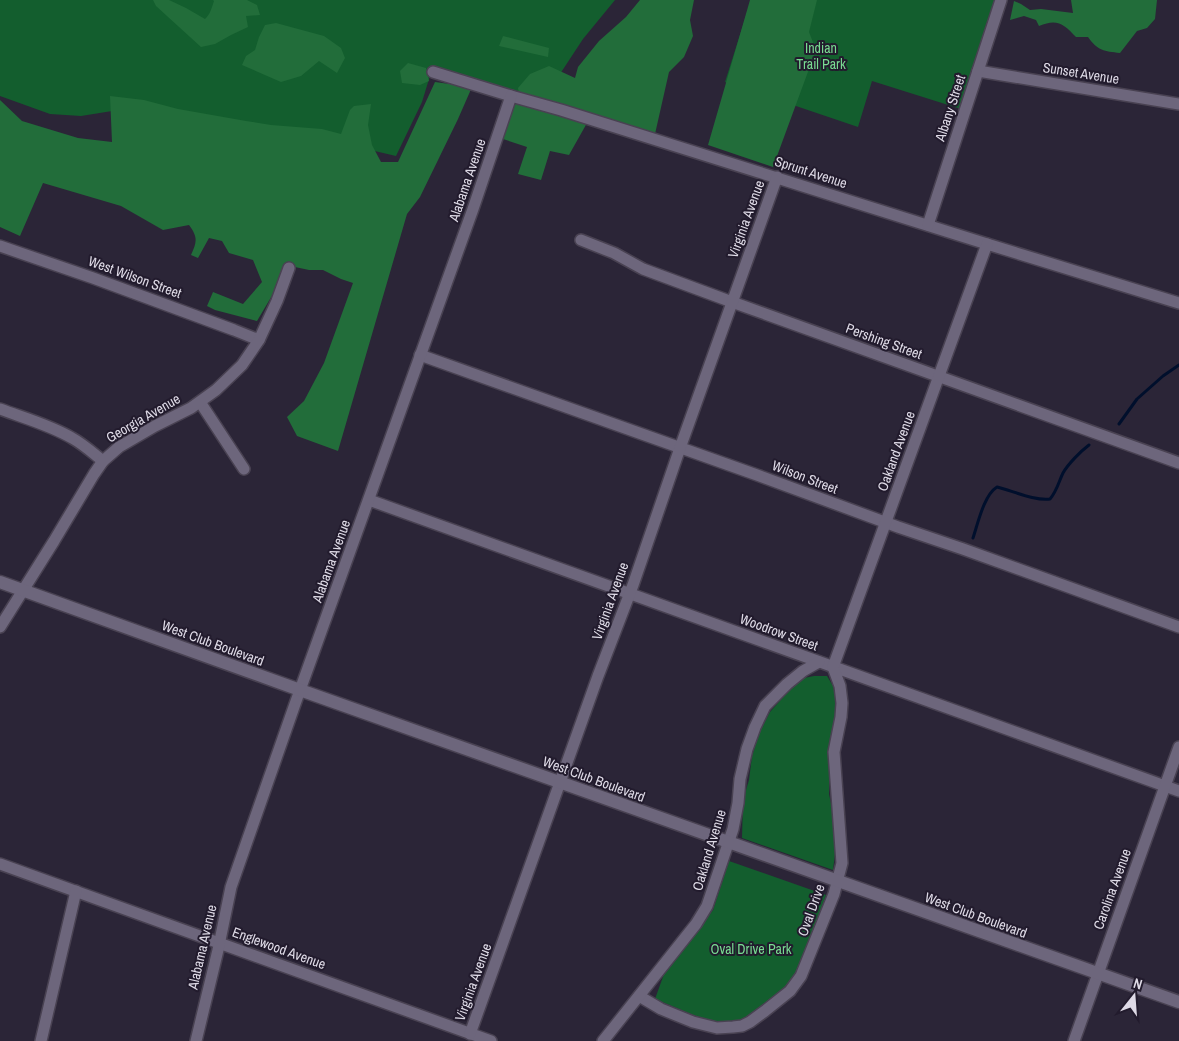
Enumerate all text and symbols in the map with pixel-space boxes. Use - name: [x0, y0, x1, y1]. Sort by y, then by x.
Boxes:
- park label: Indian Trail Park: [796, 39, 846, 73]
- street label: Sunset Avenue: [1042, 58, 1120, 88]
- street label: Albany Street: [930, 72, 969, 145]
- street label: Alabama Avenue: [444, 136, 490, 225]
- street label: Sprunt Avenue: [772, 152, 850, 192]
- street label: Virginia Avenue: [724, 178, 768, 260]
- street label: West Wilson Street: [86, 252, 184, 302]
- street label: Pershing Street: [843, 319, 925, 363]
- street label: Georgia Avenue: [103, 390, 183, 446]
- street label: Oakland Avenue: [873, 408, 919, 494]
- street label: Wilson Street: [770, 456, 840, 498]
- street label: Alabama Avenue: [307, 517, 354, 606]
- street label: Virginia Avenue: [588, 560, 632, 642]
- street label: Woodrow Street: [737, 609, 821, 655]
- street label: West Club Boulevard: [159, 616, 267, 670]
- street label: West Club Boulevard: [540, 752, 648, 806]
- street label: Oakland Avenue: [688, 807, 730, 893]
- street label: Carolina Avenue: [1089, 846, 1135, 932]
- street label: Oval Drive: [793, 881, 829, 939]
- street label: West Club Boulevard: [922, 888, 1030, 942]
- street label: Alabama Avenue: [183, 903, 221, 992]
- street label: Englewood Avenue: [230, 923, 328, 973]
- park label: Oval Drive Park: [710, 940, 792, 958]
- street label: Virginia Avenue: [451, 941, 495, 1023]
- north arrow: [1109, 971, 1159, 1021]
- text: N: [1131, 974, 1144, 993]

